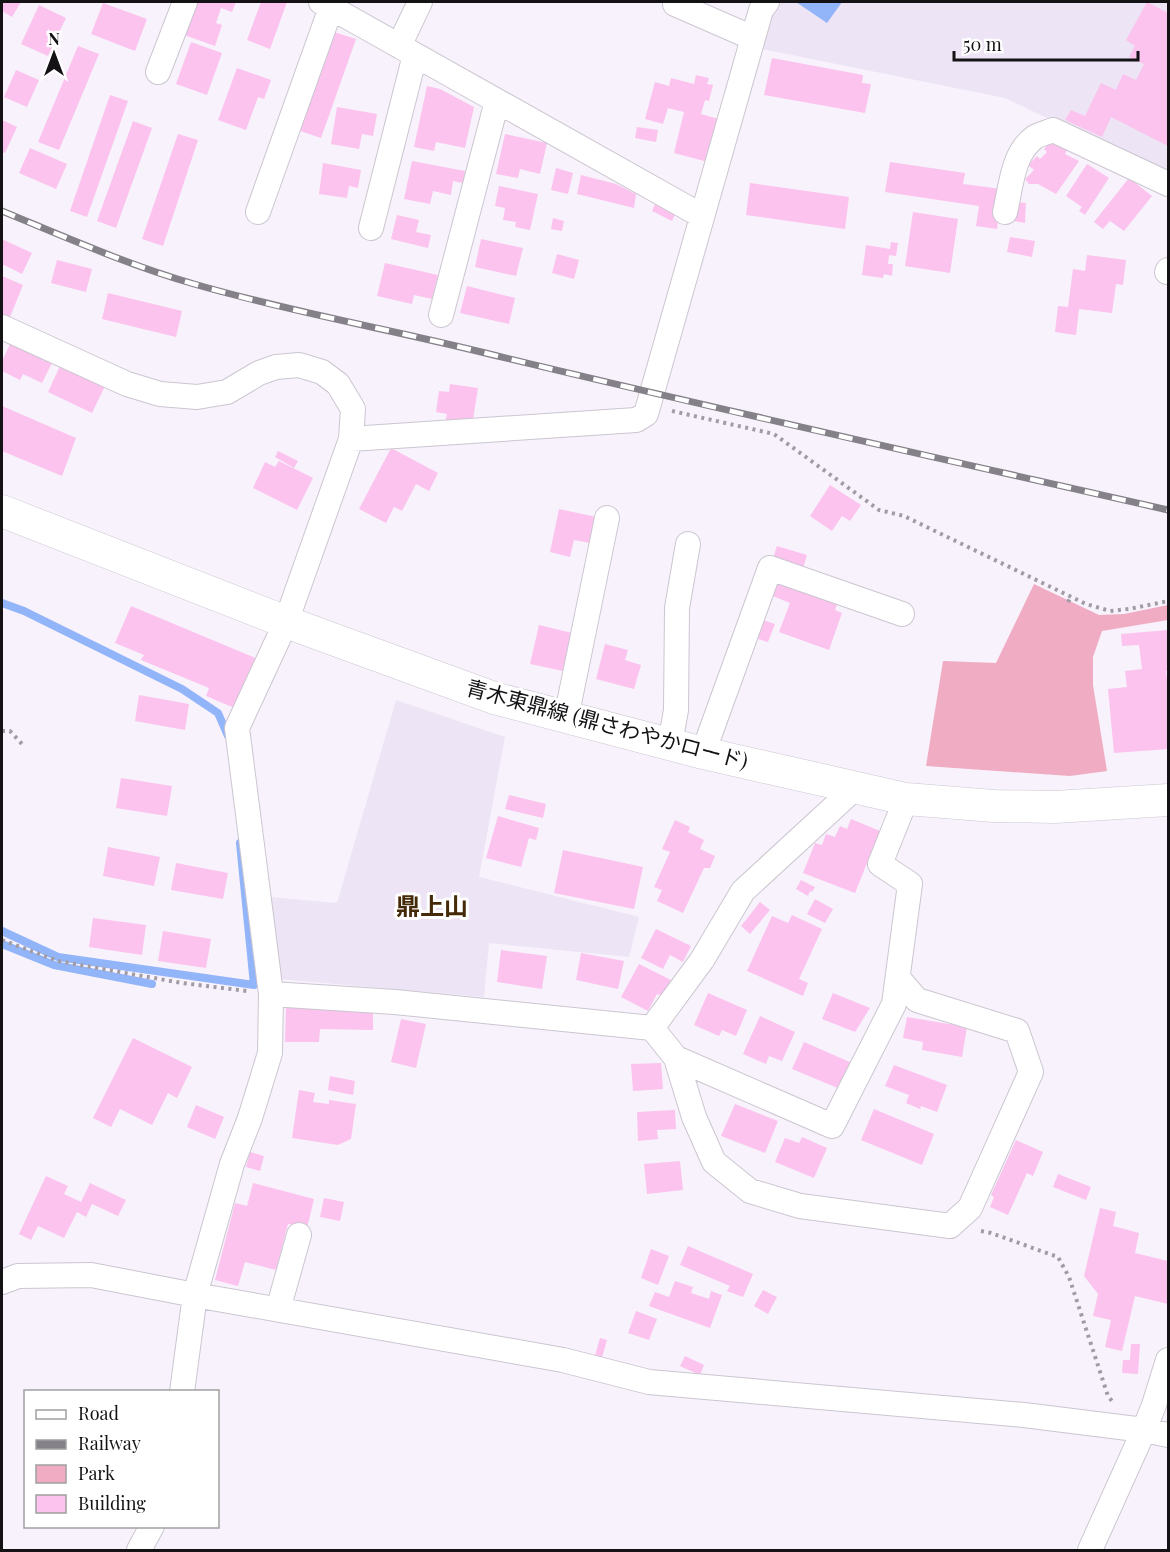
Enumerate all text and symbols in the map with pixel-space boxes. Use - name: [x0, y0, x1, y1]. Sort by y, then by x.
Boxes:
- north arrow: [24, 24, 84, 84]
- scale bar: [954, 24, 1138, 62]
- text: N: [48, 28, 60, 49]
- text: 50 m: [963, 32, 1002, 56]
- street label: 青木東鼎線 (鼎さわやかロード): [464, 672, 751, 774]
- district label: 鼎上山: [396, 889, 468, 921]
- legend: [24, 1390, 219, 1528]
- text: Road: [78, 1401, 119, 1425]
- text: Railway: [78, 1431, 141, 1455]
- text: Park: [78, 1461, 115, 1485]
- text: Building: [78, 1491, 146, 1515]

